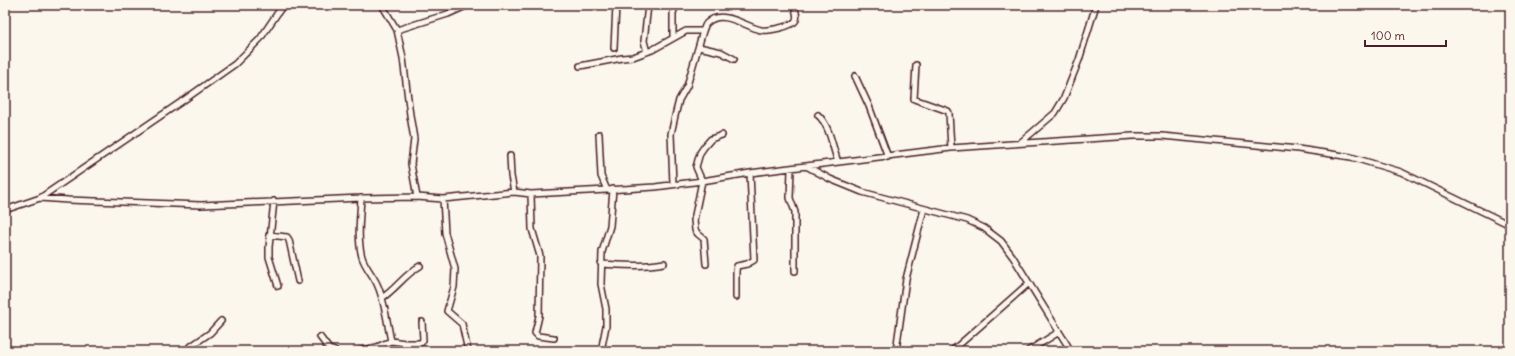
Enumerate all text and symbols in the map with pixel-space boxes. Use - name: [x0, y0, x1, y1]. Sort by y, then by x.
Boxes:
- scale bar: [1365, 22, 1446, 48]
- text: 100 m: [1371, 28, 1405, 43]

